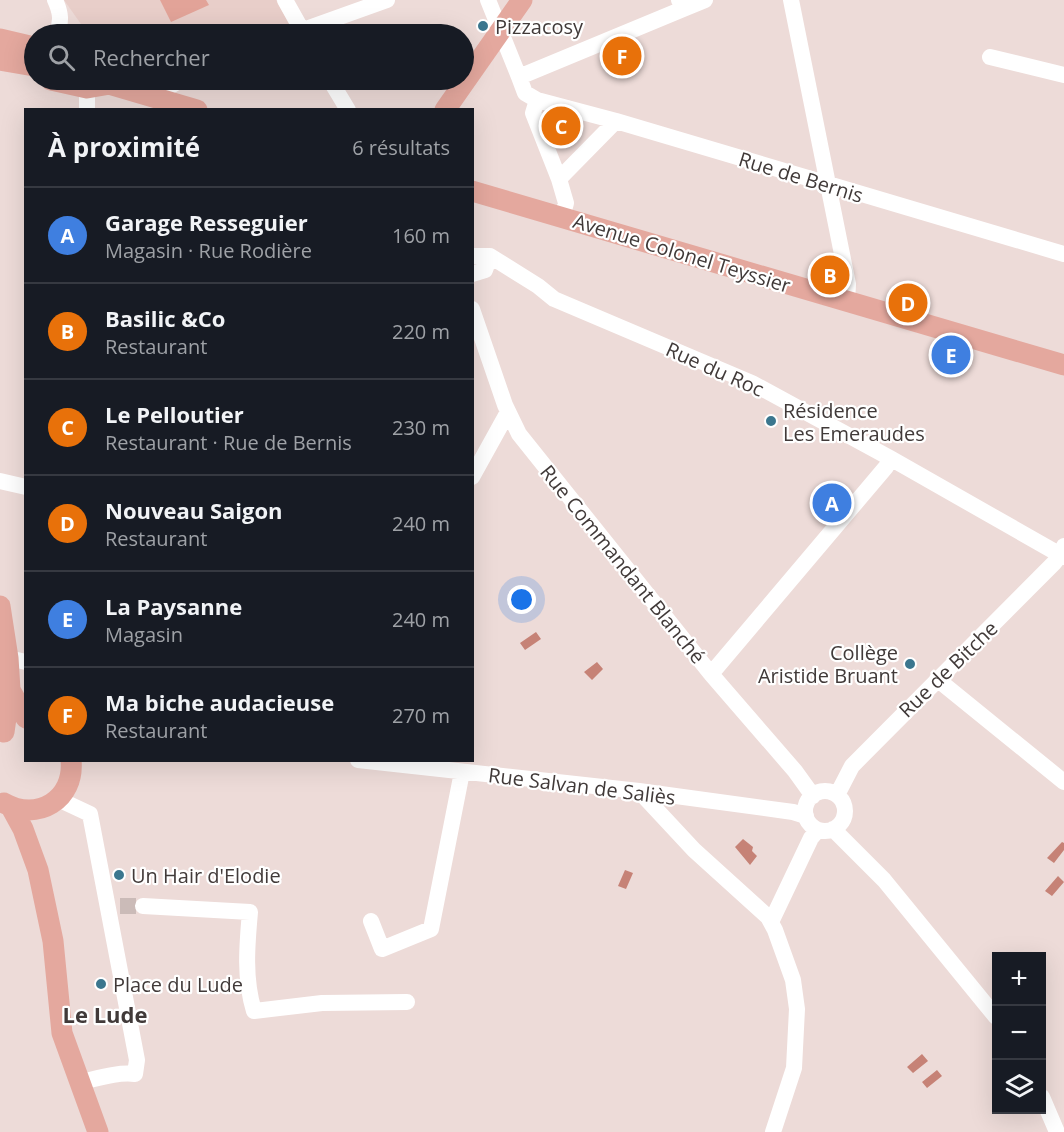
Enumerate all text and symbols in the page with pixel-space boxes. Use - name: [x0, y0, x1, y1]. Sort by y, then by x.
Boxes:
- place label: Pizzacosy: [495, 13, 584, 40]
- marker: Pizzacosy: [476, 19, 490, 33]
- search box: [24, 24, 474, 90]
- pin: F: [602, 34, 642, 78]
- icon: search: [45, 41, 78, 74]
- text: Rechercher: [93, 42, 210, 72]
- pin: C: [542, 104, 580, 148]
- text: À proximité: [48, 129, 200, 165]
- text: 6 résultats: [352, 134, 450, 161]
- street label: Rue de Bernis: [735, 145, 867, 209]
- text: Garage Resseguier: [105, 207, 308, 237]
- street label: Avenue Colonel Teyssier: [570, 207, 794, 299]
- text: A: [61, 222, 74, 249]
- text: 160 m: [392, 222, 450, 249]
- text: Magasin · Rue Rodière: [105, 237, 312, 264]
- pin: B: [810, 252, 850, 298]
- pin: D: [888, 280, 928, 326]
- text: Basilic &Co: [105, 303, 225, 333]
- text: B: [61, 318, 74, 345]
- text: 220 m: [392, 318, 450, 345]
- pin: E: [932, 332, 970, 378]
- text: Restaurant: [105, 333, 207, 360]
- street label: Rue du Roc: [662, 335, 768, 403]
- place label: Résidence Les Emeraudes: [783, 397, 925, 447]
- text: Le Pelloutier: [105, 399, 244, 429]
- text: C: [61, 414, 74, 441]
- text: 230 m: [392, 414, 450, 441]
- marker: Résidence Les Emeraudes: [764, 414, 778, 428]
- text: Restaurant · Rue de Bernis: [105, 429, 352, 456]
- street label: Rue Commandant Blanché: [534, 459, 712, 669]
- pin: A: [812, 480, 852, 526]
- text: Nouveau Saigon: [105, 495, 283, 525]
- text: D: [60, 510, 75, 537]
- text: 240 m: [392, 510, 450, 537]
- text: Restaurant: [105, 525, 207, 552]
- your location: [507, 585, 536, 614]
- text: La Paysanne: [105, 591, 242, 621]
- text: E: [62, 606, 73, 633]
- text: 240 m: [392, 606, 450, 633]
- street label: Rue de Bitche: [893, 615, 1003, 723]
- text: Magasin: [105, 621, 183, 648]
- place label: Collège Aristide Bruant: [758, 639, 898, 689]
- marker: Collège Aristide Bruant: [903, 657, 917, 671]
- text: Ma biche audacieuse: [105, 687, 334, 717]
- text: F: [62, 702, 73, 729]
- text: 270 m: [392, 702, 450, 729]
- text: Restaurant: [105, 717, 207, 744]
- street label: Rue Salvan de Saliès: [487, 761, 677, 811]
- place label: Un Hair d'Elodie: [131, 862, 281, 889]
- marker: Un Hair d'Elodie: [112, 868, 126, 882]
- map controls: [992, 952, 1046, 1114]
- button: +: [992, 952, 1046, 1006]
- place label: Place du Lude: [113, 971, 243, 998]
- marker: Place du Lude: [94, 977, 108, 991]
- district label: Le Lude: [63, 999, 147, 1029]
- button: −: [992, 1006, 1046, 1060]
- button: layers: [992, 1060, 1046, 1114]

